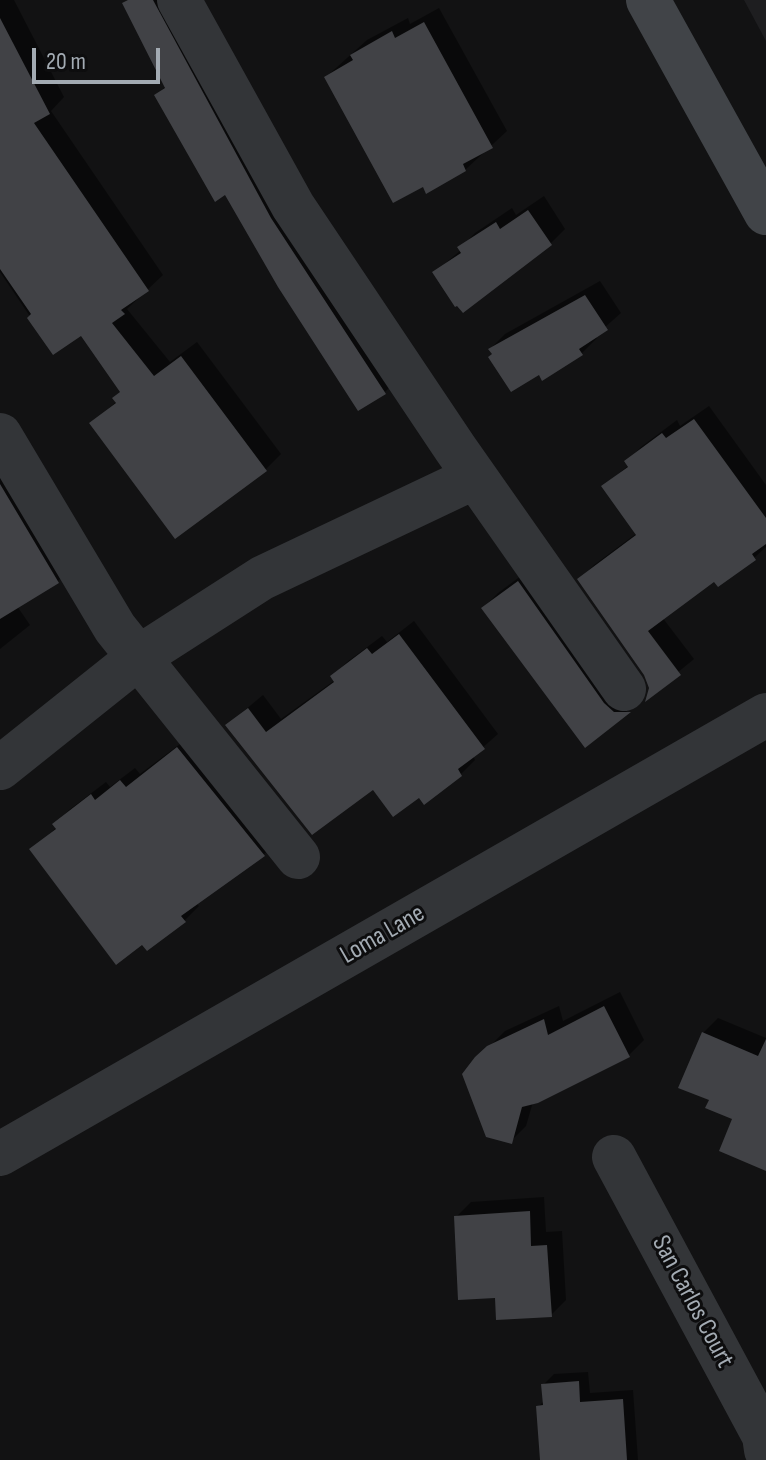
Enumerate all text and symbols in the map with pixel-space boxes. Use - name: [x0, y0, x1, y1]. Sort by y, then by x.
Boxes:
- scale bar: [36, 32, 164, 82]
- text: 20 m: [46, 47, 86, 76]
- street label: Loma Lane: [335, 898, 431, 972]
- street label: San Carlos Court: [644, 1231, 740, 1373]

